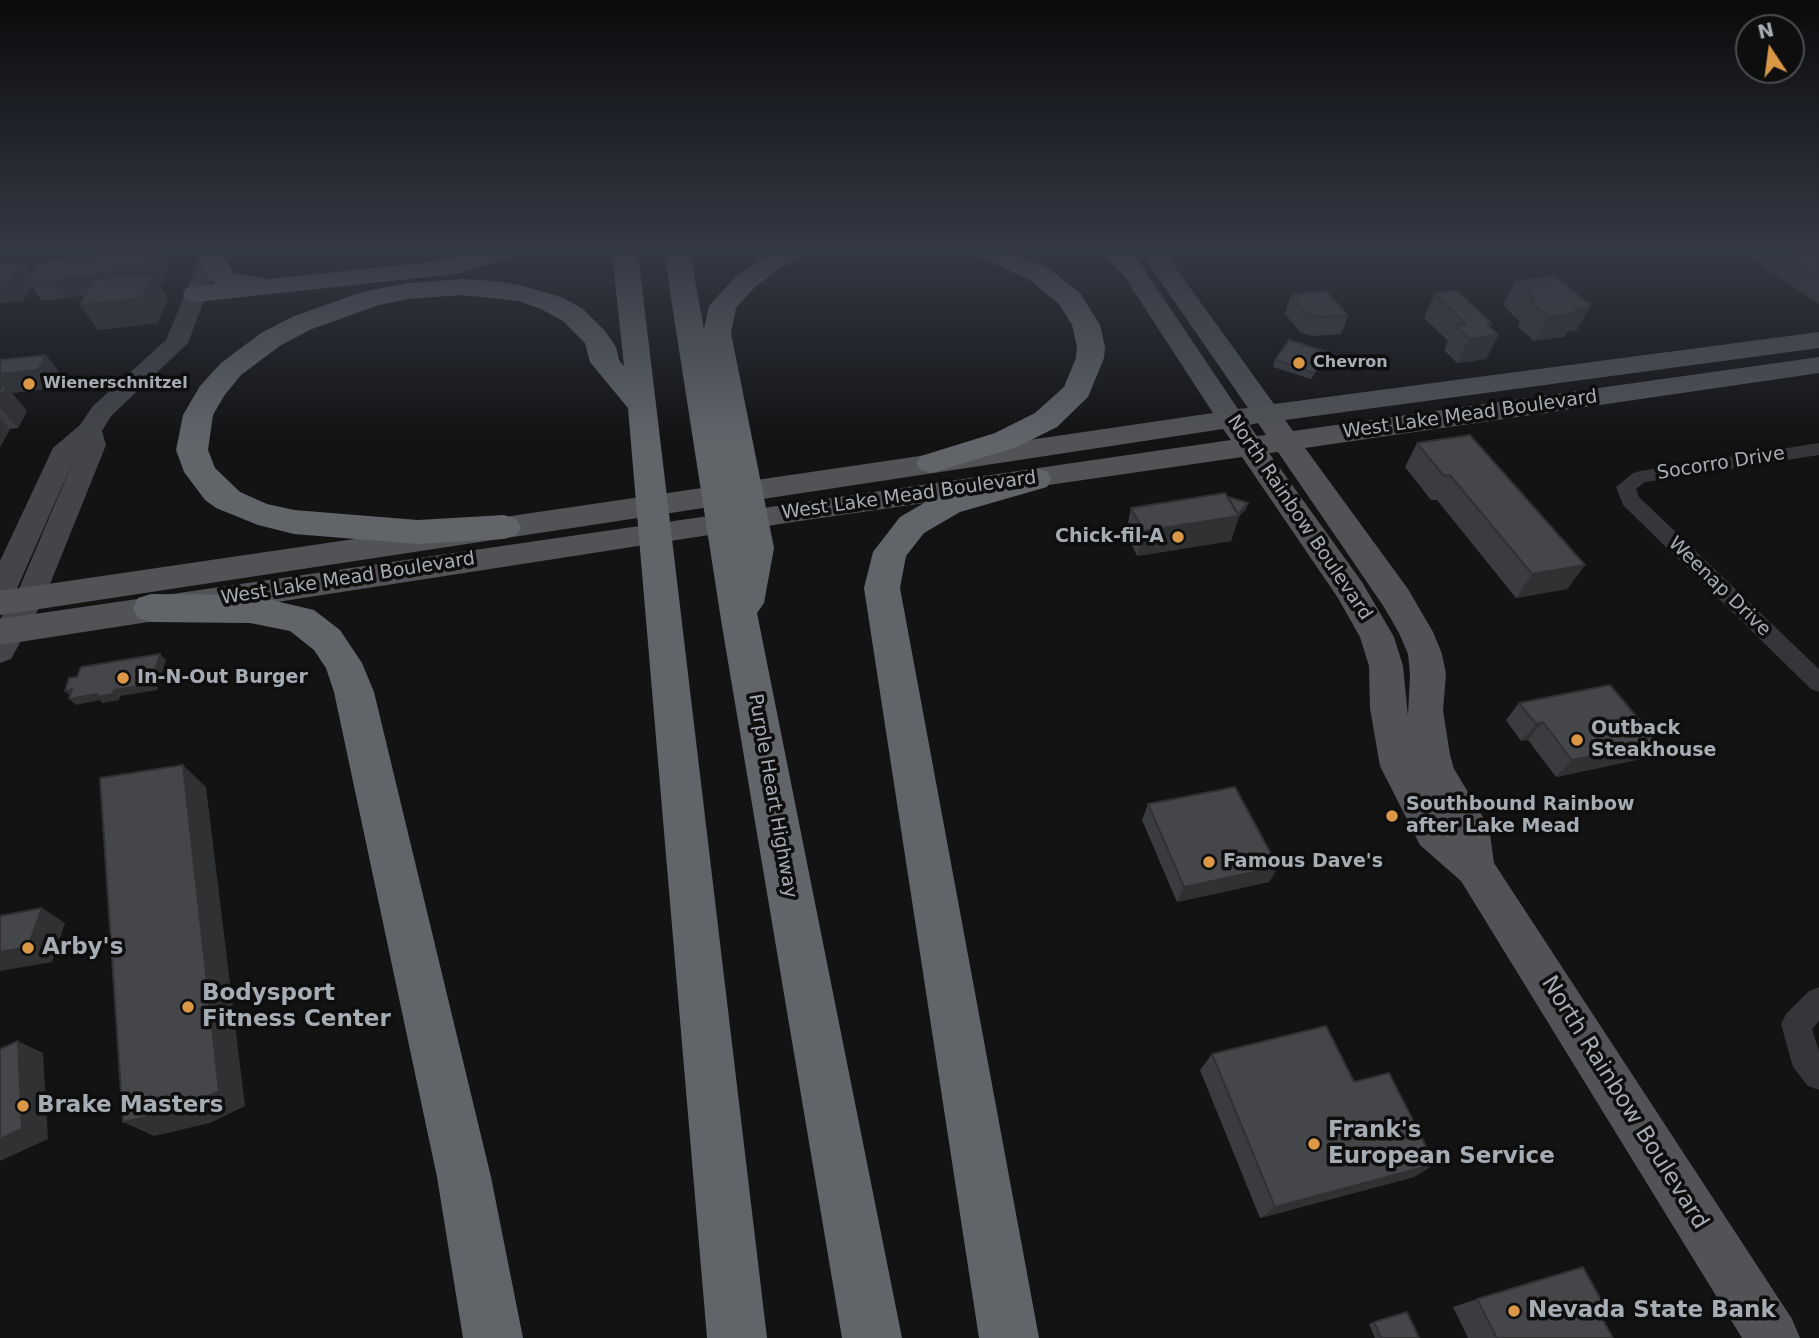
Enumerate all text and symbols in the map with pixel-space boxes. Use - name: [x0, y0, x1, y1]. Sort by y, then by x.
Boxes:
- north arrow: [1735, 14, 1805, 84]
- text: N: [1756, 18, 1776, 43]
- place label: Chevron: [1313, 353, 1388, 373]
- marker: Chevron: [1291, 355, 1307, 371]
- place label: Wienerschnitzel: [43, 374, 188, 394]
- marker: Wienerschnitzel: [21, 376, 37, 392]
- street label: West Lake Mead Boulevard: [1341, 386, 1599, 444]
- street label: North Rainbow Boulevard: [1222, 411, 1376, 625]
- street label: Socorro Drive: [1656, 443, 1786, 485]
- street label: West Lake Mead Boulevard: [780, 467, 1038, 525]
- place label: Chick-fil-A: [1055, 526, 1164, 548]
- marker: Chick-fil-A: [1170, 529, 1186, 545]
- street label: Weenap Drive: [1663, 532, 1775, 642]
- street label: West Lake Mead Boulevard: [219, 548, 477, 610]
- place label: In-N-Out Burger: [137, 667, 308, 689]
- marker: In-N-Out Burger: [115, 670, 131, 686]
- street label: Purple Heart Highway: [743, 692, 801, 900]
- place label: Outback Steakhouse: [1591, 718, 1716, 762]
- marker: Outback Steakhouse: [1569, 732, 1585, 748]
- place label: Southbound Rainbow after Lake Mead: [1406, 794, 1634, 838]
- marker: Southbound Rainbow after Lake Mead: [1384, 808, 1400, 824]
- place label: Famous Dave's: [1223, 851, 1383, 873]
- marker: Famous Dave's: [1201, 854, 1217, 870]
- place label: Arby's: [42, 934, 123, 962]
- marker: Arby's: [20, 940, 36, 956]
- street label: North Rainbow Boulevard: [1535, 971, 1713, 1235]
- place label: Bodysport Fitness Center: [202, 980, 391, 1034]
- marker: Bodysport Fitness Center: [180, 999, 196, 1015]
- place label: Brake Masters: [37, 1092, 223, 1120]
- marker: Brake Masters: [15, 1098, 31, 1114]
- place label: Frank's European Service: [1328, 1117, 1555, 1171]
- marker: Frank's European Service: [1306, 1136, 1322, 1152]
- place label: Nevada State Bank: [1528, 1297, 1776, 1325]
- marker: Nevada State Bank: [1506, 1303, 1522, 1319]

